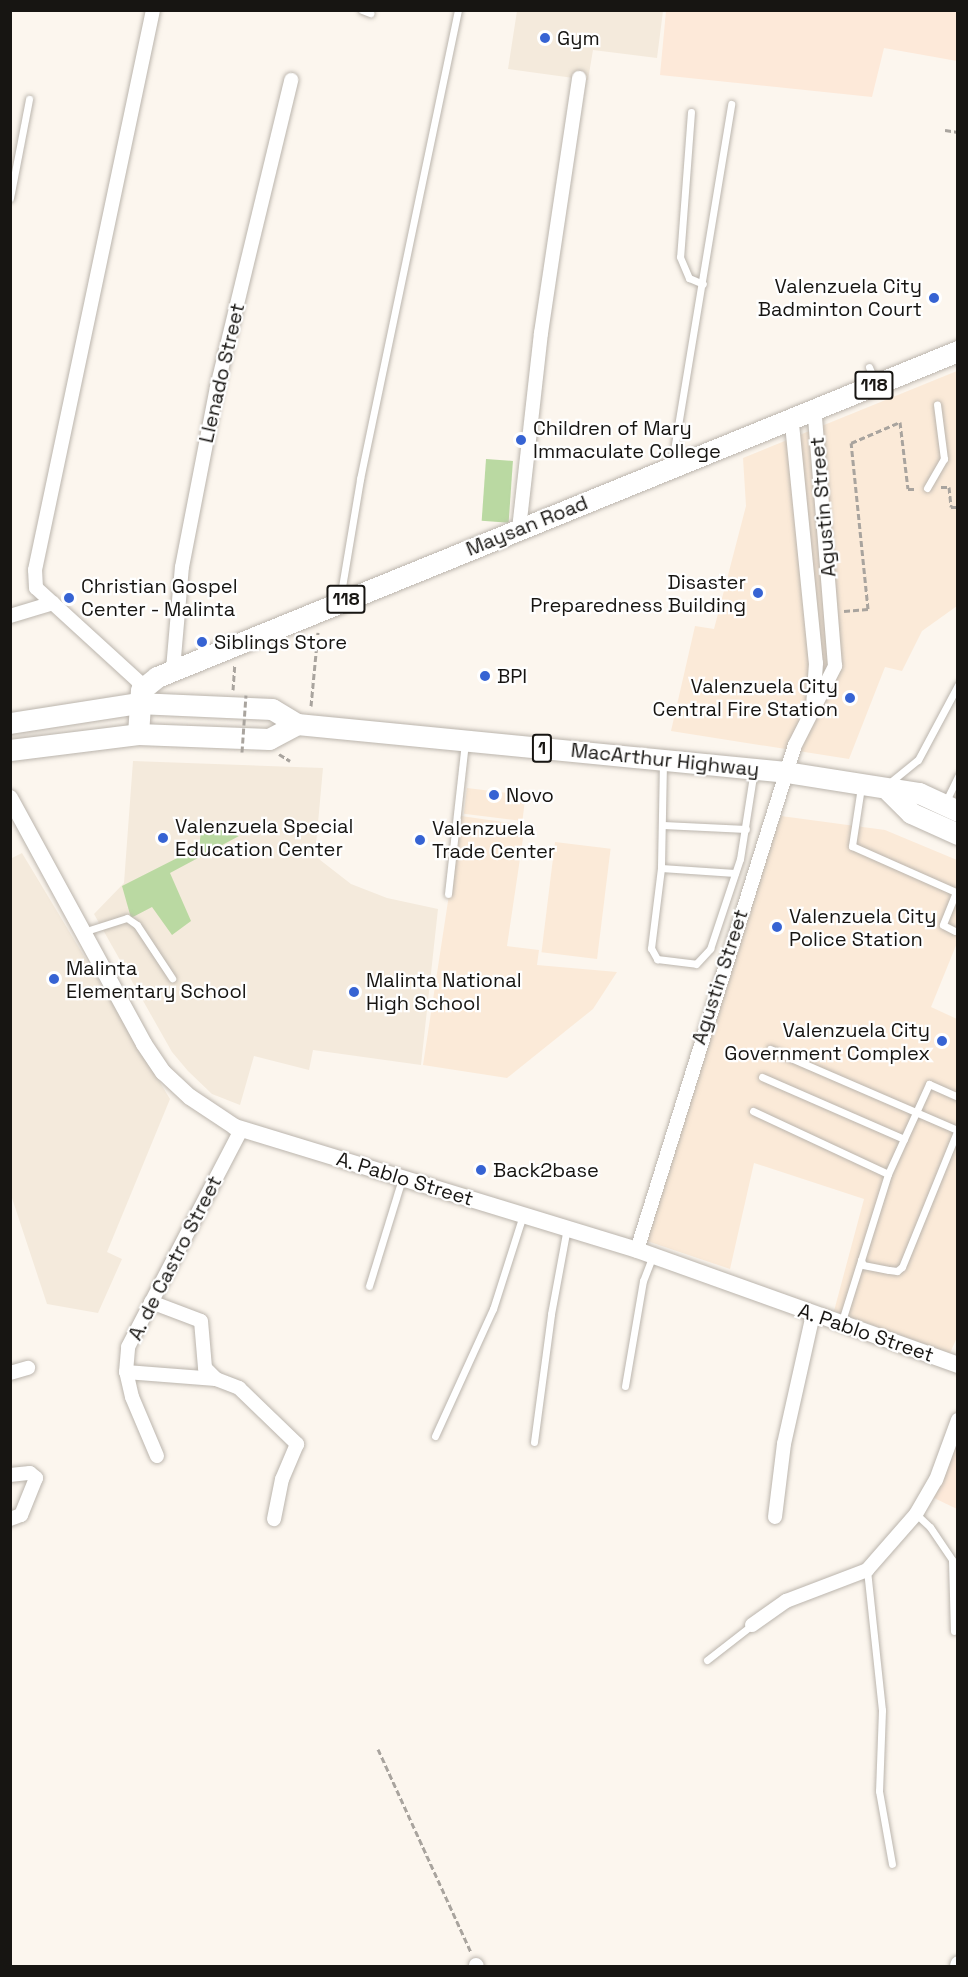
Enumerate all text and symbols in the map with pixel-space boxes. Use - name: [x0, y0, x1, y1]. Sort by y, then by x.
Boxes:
- place label: Gym: [557, 26, 600, 50]
- marker: Gym: [538, 31, 552, 45]
- place label: Valenzuela City Badminton Court: [758, 274, 922, 321]
- marker: Valenzuela City Badminton Court: [927, 291, 941, 305]
- street label: Llenado Street: [194, 301, 250, 445]
- road number: 118: [853, 370, 895, 400]
- place label: Children of Mary Immaculate College: [533, 416, 721, 463]
- marker: Children of Mary Immaculate College: [514, 433, 528, 447]
- street label: Agustin Street: [805, 436, 841, 578]
- street label: Maysan Road: [463, 491, 591, 561]
- place label: Disaster Preparedness Building: [530, 570, 746, 617]
- place label: Christian Gospel Center - Malinta: [81, 574, 238, 621]
- road number: 118: [325, 584, 367, 614]
- marker: Disaster Preparedness Building: [751, 586, 765, 600]
- marker: Christian Gospel Center - Malinta: [62, 591, 76, 605]
- place label: Siblings Store: [214, 630, 347, 654]
- marker: Siblings Store: [195, 635, 209, 649]
- place label: BPI: [497, 664, 527, 688]
- marker: BPI: [478, 669, 492, 683]
- place label: Valenzuela City Central Fire Station: [653, 674, 838, 721]
- marker: Valenzuela City Central Fire Station: [843, 691, 857, 705]
- road number: 1: [532, 733, 552, 763]
- street label: MacArthur Highway: [570, 738, 760, 782]
- place label: Novo: [506, 783, 554, 807]
- marker: Novo: [487, 788, 501, 802]
- place label: Valenzuela Special Education Center: [175, 814, 353, 861]
- place label: Valenzuela Trade Center: [432, 816, 555, 863]
- marker: Valenzuela Special Education Center: [156, 831, 170, 845]
- marker: Valenzuela Trade Center: [413, 833, 427, 847]
- place label: Valenzuela City Police Station: [789, 904, 936, 951]
- street label: Agustin Street: [687, 906, 753, 1048]
- marker: Valenzuela City Police Station: [770, 920, 784, 934]
- place label: Malinta Elementary School: [66, 956, 247, 1003]
- place label: Malinta National High School: [366, 969, 522, 1016]
- marker: Malinta Elementary School: [47, 972, 61, 986]
- marker: Malinta National High School: [347, 985, 361, 999]
- place label: Valenzuela City Government Complex: [724, 1018, 930, 1065]
- marker: Valenzuela City Government Complex: [935, 1034, 949, 1048]
- street label: A. Pablo Street: [333, 1147, 477, 1211]
- place label: Back2base: [493, 1158, 599, 1182]
- marker: Back2base: [474, 1163, 488, 1177]
- street label: A. de Castro Street: [123, 1171, 227, 1345]
- street label: A. Pablo Street: [795, 1298, 937, 1368]

